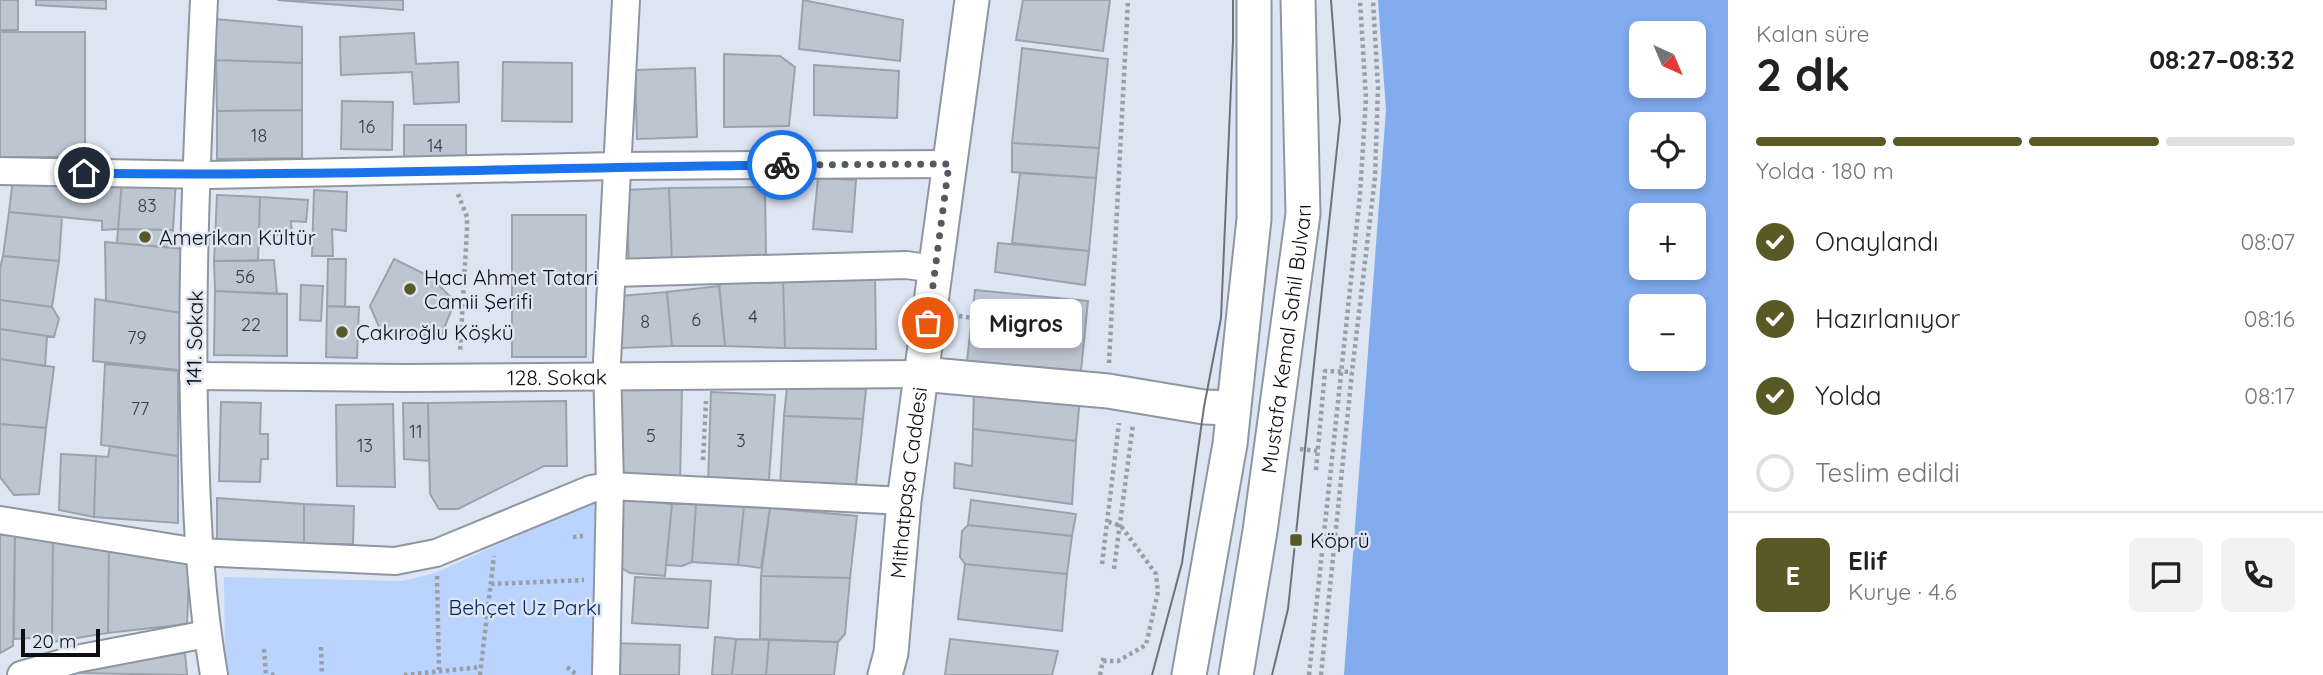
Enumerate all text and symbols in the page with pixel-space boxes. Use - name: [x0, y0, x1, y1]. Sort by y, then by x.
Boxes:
- text: Kalan süre: [1756, 19, 1869, 48]
- north arrow: [1629, 21, 1706, 98]
- map controls: [1629, 21, 1706, 371]
- text: 08:27–08:32: [2149, 43, 2295, 76]
- text: 2 dk: [1756, 45, 1850, 103]
- button: locate: [1629, 112, 1706, 189]
- house number: 16: [359, 115, 375, 138]
- house number: 18: [251, 124, 267, 147]
- courier: [747, 130, 817, 200]
- house number: 14: [427, 134, 443, 157]
- pin: [54, 143, 114, 203]
- icon: bike: [763, 146, 801, 184]
- icon: home: [65, 154, 103, 192]
- text: Yolda · 180 m: [1756, 156, 1894, 185]
- house number: 83: [137, 194, 157, 217]
- button: +: [1629, 203, 1706, 280]
- street label: Mustafa Kemal Sahil Bulvarı: [1255, 204, 1316, 475]
- icon: check: [1756, 223, 1794, 261]
- place label: Amerikan Kültür: [159, 224, 316, 250]
- text: Onaylandı: [1815, 225, 1939, 258]
- text: 08:07: [2240, 227, 2295, 256]
- marker: Amerikan Kültür: [137, 229, 153, 245]
- place label: Hacı Ahmet Tatari Camii Şerifi: [424, 264, 598, 314]
- house number: 56: [235, 265, 255, 288]
- marker: Hacı Ahmet Tatari Camii Şerifi: [402, 281, 418, 297]
- street label: 141. Sokak: [180, 290, 208, 386]
- pin: [898, 293, 958, 353]
- button: −: [1629, 294, 1706, 371]
- callout: Migros: [970, 298, 1082, 348]
- icon: check: [1756, 300, 1794, 338]
- text: Hazırlanıyor: [1815, 302, 1960, 335]
- icon: bag: [909, 304, 947, 342]
- text: 08:16: [2244, 304, 2295, 333]
- house number: 4: [748, 305, 758, 328]
- house number: 6: [691, 308, 701, 331]
- text: Migros: [989, 309, 1063, 338]
- house number: 8: [640, 310, 650, 333]
- house number: 22: [241, 313, 261, 336]
- place label: Çakıroğlu Köşkü: [356, 319, 514, 345]
- marker: Çakıroğlu Köşkü: [334, 324, 350, 340]
- house number: 79: [127, 326, 147, 349]
- street label: 128. Sokak: [507, 363, 607, 390]
- icon: check: [1756, 377, 1794, 415]
- text: Yolda: [1815, 379, 1881, 412]
- text: 08:17: [2244, 381, 2295, 410]
- street label: Mithatpaşa Caddesi: [884, 385, 932, 580]
- house number: 77: [131, 397, 149, 420]
- house number: 11: [409, 420, 423, 443]
- house number: 5: [646, 424, 656, 447]
- house number: 3: [736, 429, 746, 452]
- house number: 13: [357, 434, 373, 457]
- text: Teslim edildi: [1815, 456, 1960, 489]
- place label: Köprü: [1310, 527, 1370, 553]
- marker: Köprü: [1288, 532, 1304, 548]
- button: chat: [2129, 538, 2203, 612]
- button: phone: [2221, 538, 2295, 612]
- text: Elif: [1848, 544, 1887, 577]
- text: E: [1786, 559, 1800, 592]
- text: Kurye · 4.6: [1848, 577, 1957, 606]
- park label: Behçet Uz Parkı: [449, 594, 601, 620]
- scale bar: [21, 626, 100, 658]
- text: 20 m: [32, 629, 76, 653]

